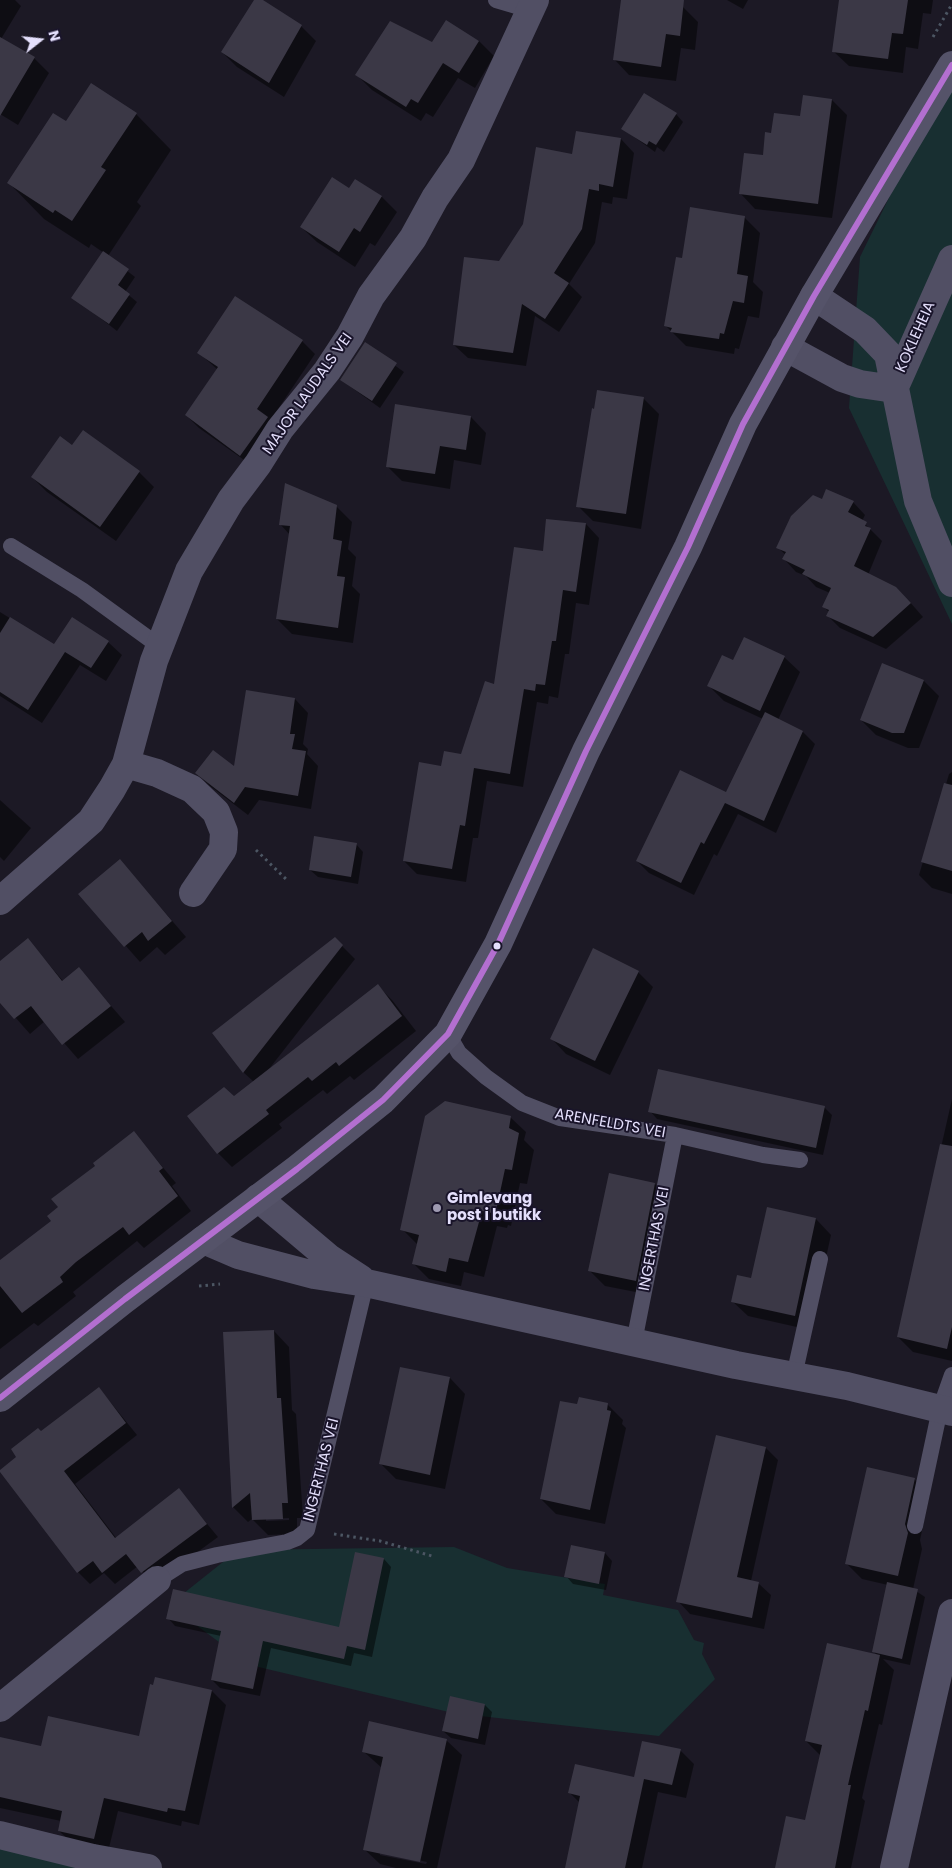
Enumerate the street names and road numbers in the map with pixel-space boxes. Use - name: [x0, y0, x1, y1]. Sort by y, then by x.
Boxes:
- street label: KOKLEHEIA: [892, 299, 940, 375]
- street label: MAJOR LAUDALS VEI: [259, 330, 357, 458]
- street label: ARENFELDTS VEI: [553, 1105, 667, 1143]
- street label: INGERTHAS VEI: [636, 1185, 674, 1293]
- street label: INGERTHAS VEI: [300, 1417, 344, 1523]

